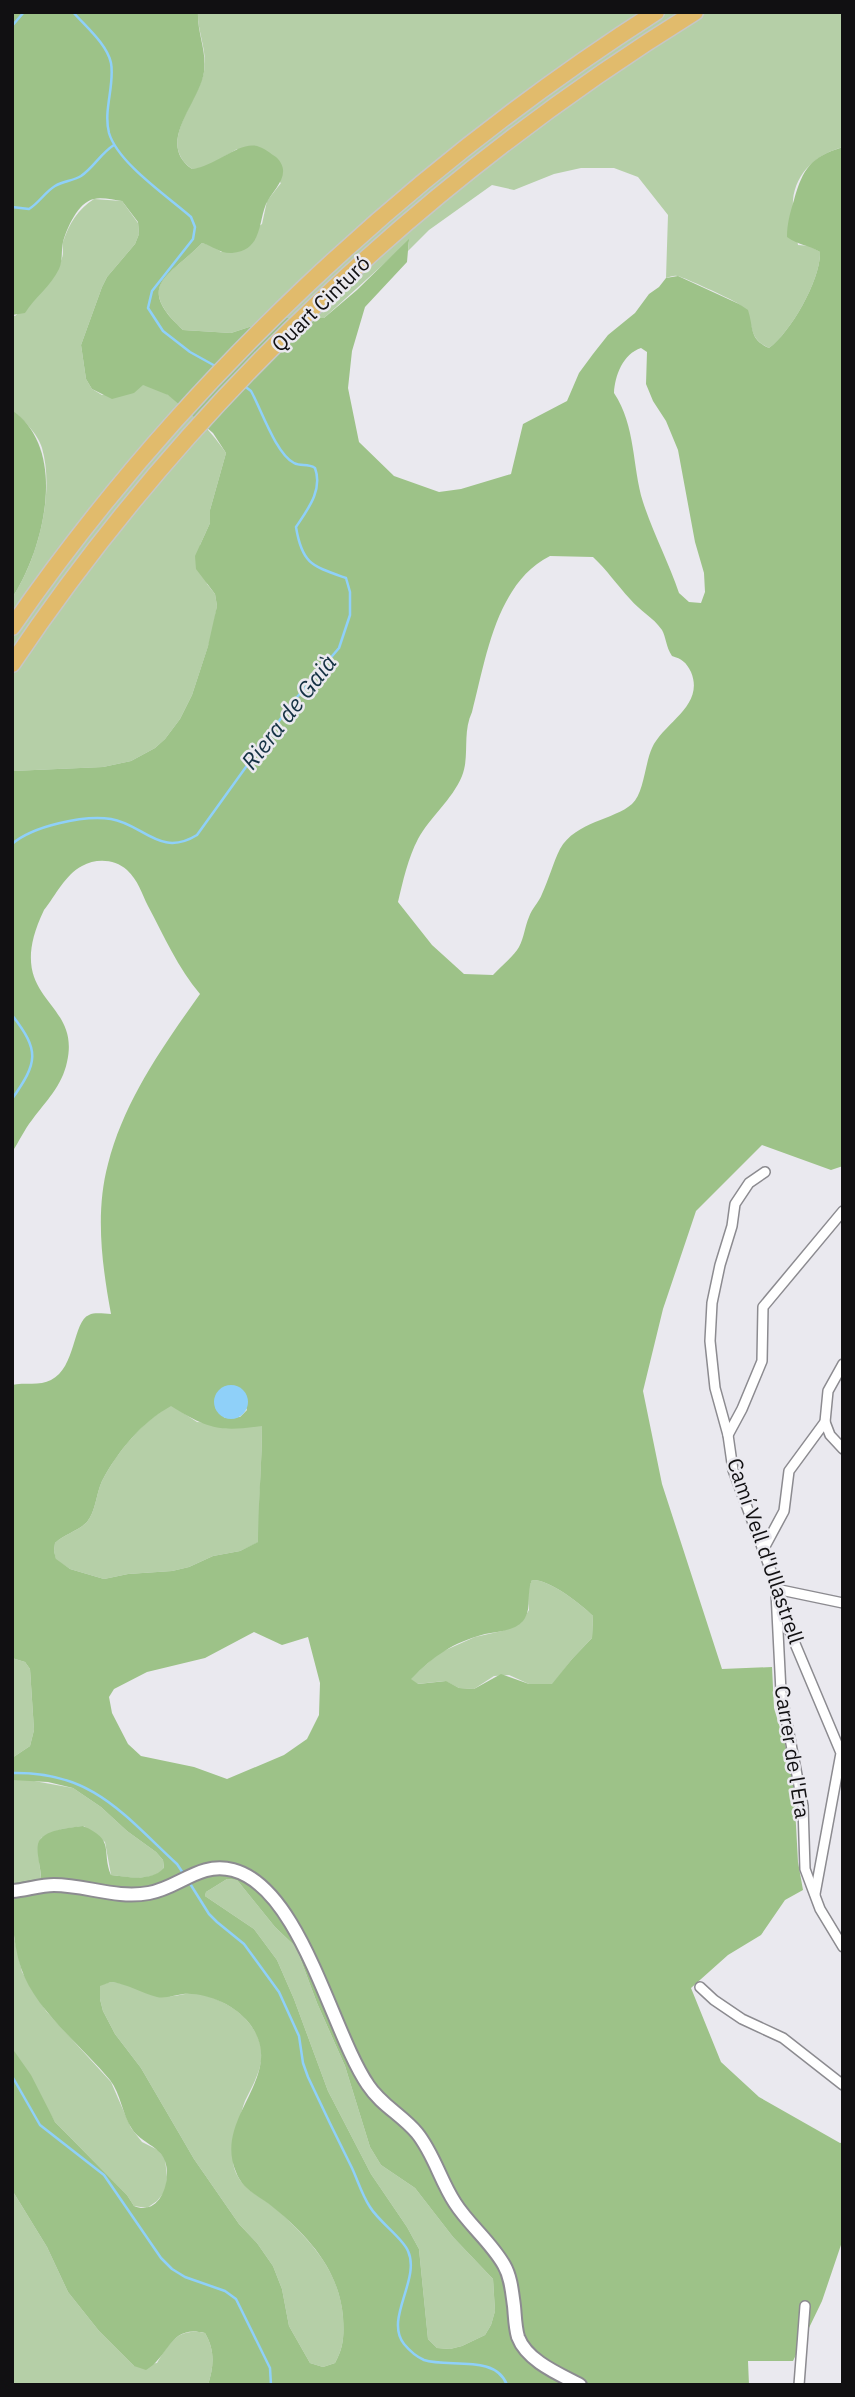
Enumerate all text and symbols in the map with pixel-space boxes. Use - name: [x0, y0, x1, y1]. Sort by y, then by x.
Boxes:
- street label: Quart Cinturó: [265, 249, 376, 357]
- water label: Riera de Gaià: [234, 648, 342, 775]
- street label: Camí Vell d'Ullastrell: [721, 1454, 811, 1648]
- street label: Carrer de l'Era: [769, 1683, 817, 1820]

